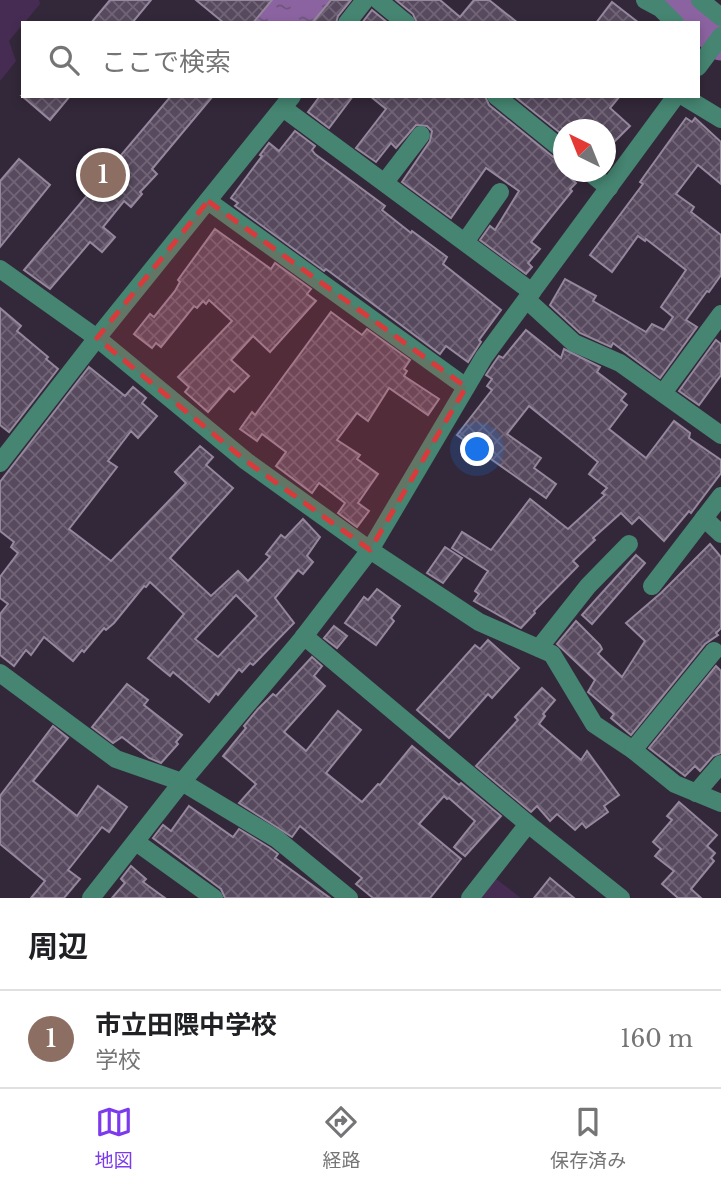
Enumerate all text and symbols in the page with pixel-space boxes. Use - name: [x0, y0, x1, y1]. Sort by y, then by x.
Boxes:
- search box: [21, 21, 700, 98]
- icon: search: [45, 41, 83, 79]
- text: ここで検索: [101, 46, 231, 78]
- north arrow: [553, 119, 616, 182]
- pin: 1: [80, 149, 126, 201]
- your location: [460, 432, 494, 466]
- text: 周辺: [28, 928, 88, 965]
- text: 市立田隈中学校: [95, 1009, 277, 1041]
- text: 1: [46, 1025, 56, 1053]
- text: 160 m: [620, 1025, 693, 1053]
- text: 学校: [95, 1046, 141, 1074]
- tab: 地図: [95, 1103, 133, 1172]
- tab: 経路: [322, 1103, 360, 1172]
- tab: 保存済み: [550, 1103, 626, 1172]

